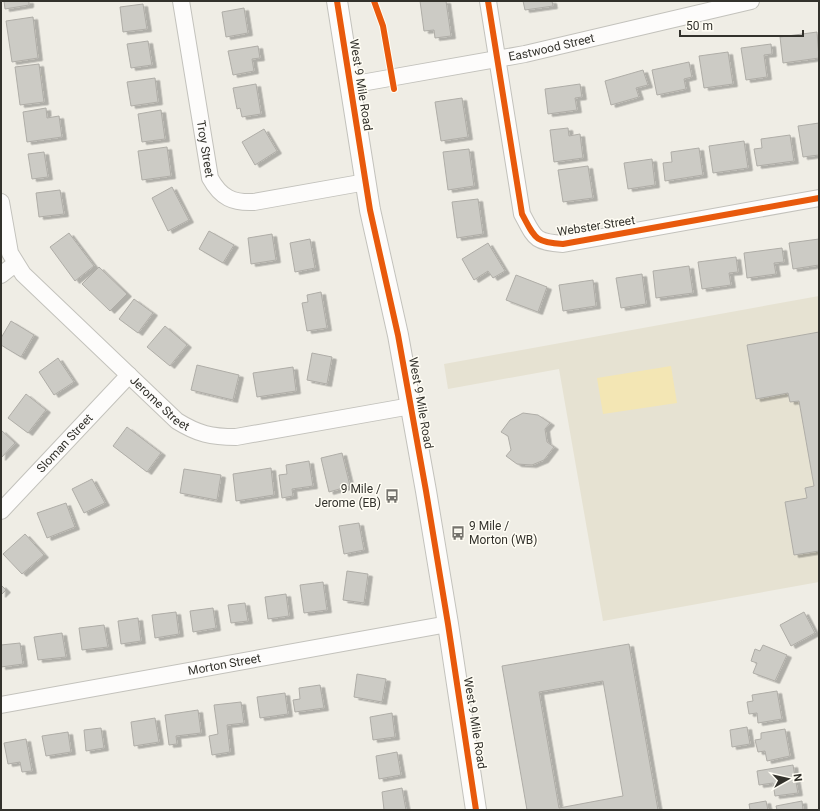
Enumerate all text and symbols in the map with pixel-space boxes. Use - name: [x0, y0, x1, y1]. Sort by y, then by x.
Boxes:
- scale bar: [680, 12, 803, 38]
- text: 50 m: [686, 19, 713, 33]
- street label: Eastwood Street: [507, 31, 596, 64]
- street label: West 9 Mile Road: [347, 38, 375, 132]
- street label: Troy Street: [194, 119, 217, 179]
- street label: Webster Street: [556, 213, 636, 239]
- street label: West 9 Mile Road: [406, 356, 436, 450]
- street label: Jerome Street: [127, 373, 192, 434]
- street label: Sloman Street: [34, 411, 96, 475]
- place label: 9 Mile / Jerome (EB): [315, 482, 381, 510]
- bus stop icon: 9 Mile / Jerome (EB): [384, 488, 400, 504]
- place label: 9 Mile / Morton (WB): [469, 519, 537, 547]
- bus stop icon: 9 Mile / Morton (WB): [450, 525, 466, 541]
- street label: Morton Street: [187, 651, 262, 678]
- street label: West 9 Mile Road: [461, 676, 489, 770]
- north arrow: [768, 759, 808, 799]
- text: N: [790, 773, 804, 783]

